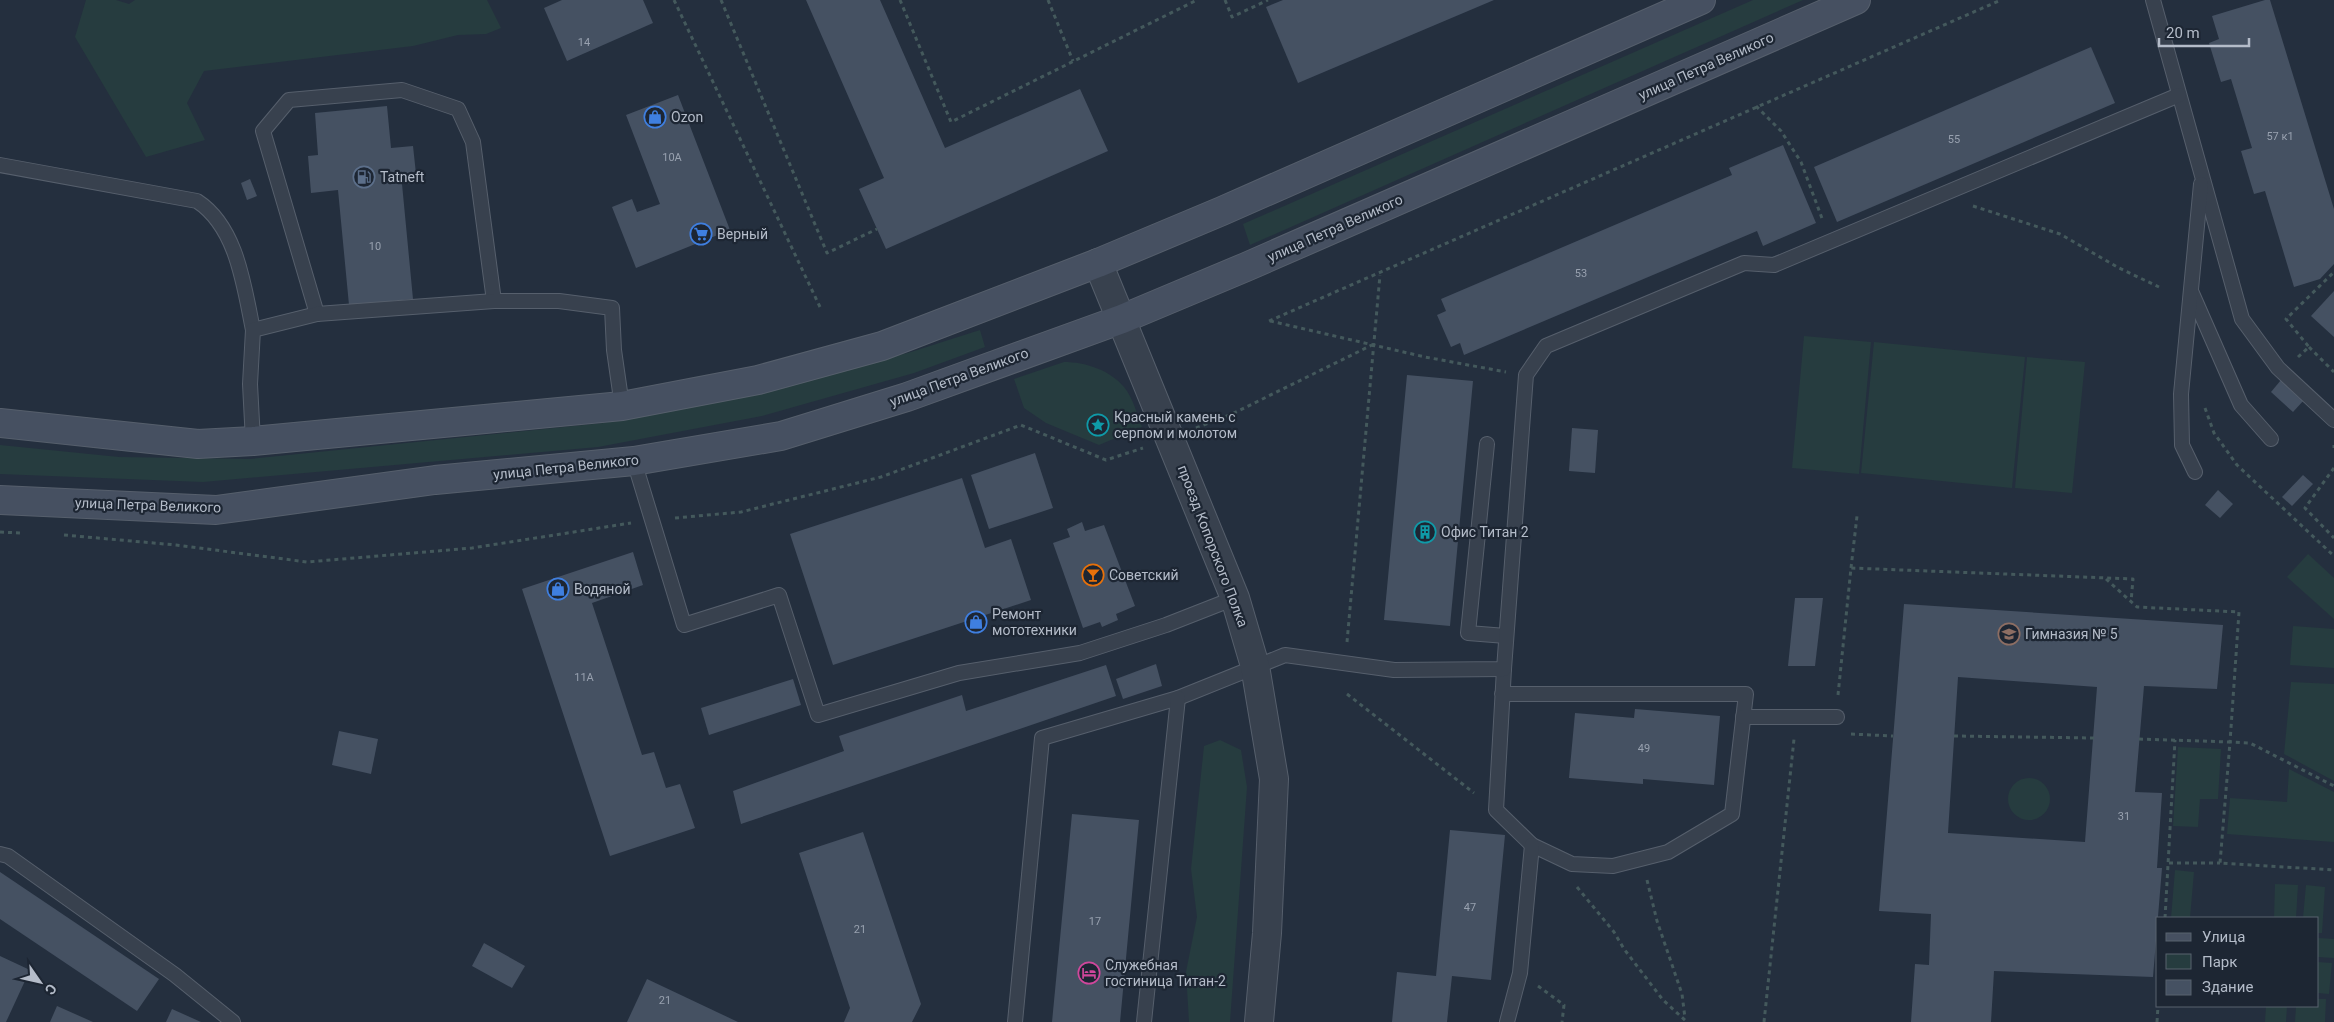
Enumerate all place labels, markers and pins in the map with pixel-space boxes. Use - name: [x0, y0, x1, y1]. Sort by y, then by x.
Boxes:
- shop icon: Ozon: [643, 105, 667, 129]
- place label: Ozon: [671, 109, 703, 125]
- fuel station icon: Tatneft: [352, 165, 376, 189]
- place label: Tatneft: [380, 169, 425, 185]
- supermarket icon: Верный: [689, 222, 713, 246]
- place label: Верный: [717, 226, 768, 242]
- place label: Красный камень с серпом и молотом: [1114, 409, 1237, 441]
- place icon: Красный камень с серпом и молотом: [1086, 413, 1110, 437]
- building icon: Офис Титан 2: [1413, 520, 1437, 544]
- place label: Офис Титан 2: [1441, 524, 1529, 540]
- bar icon: Советский: [1081, 563, 1105, 587]
- place label: Советский: [1109, 567, 1179, 583]
- shop icon: Водяной: [546, 577, 570, 601]
- place label: Водяной: [574, 581, 631, 597]
- place label: Ремонт мототехники: [992, 606, 1077, 638]
- shop icon: Ремонт мототехники: [964, 610, 988, 634]
- school or university icon: Гимназия № 5: [1997, 622, 2021, 646]
- place label: Гимназия № 5: [2025, 626, 2118, 642]
- place label: Служебная гостиница Титан-2: [1105, 957, 1226, 989]
- hotel icon: Служебная гостиница Титан-2: [1077, 961, 1101, 985]

